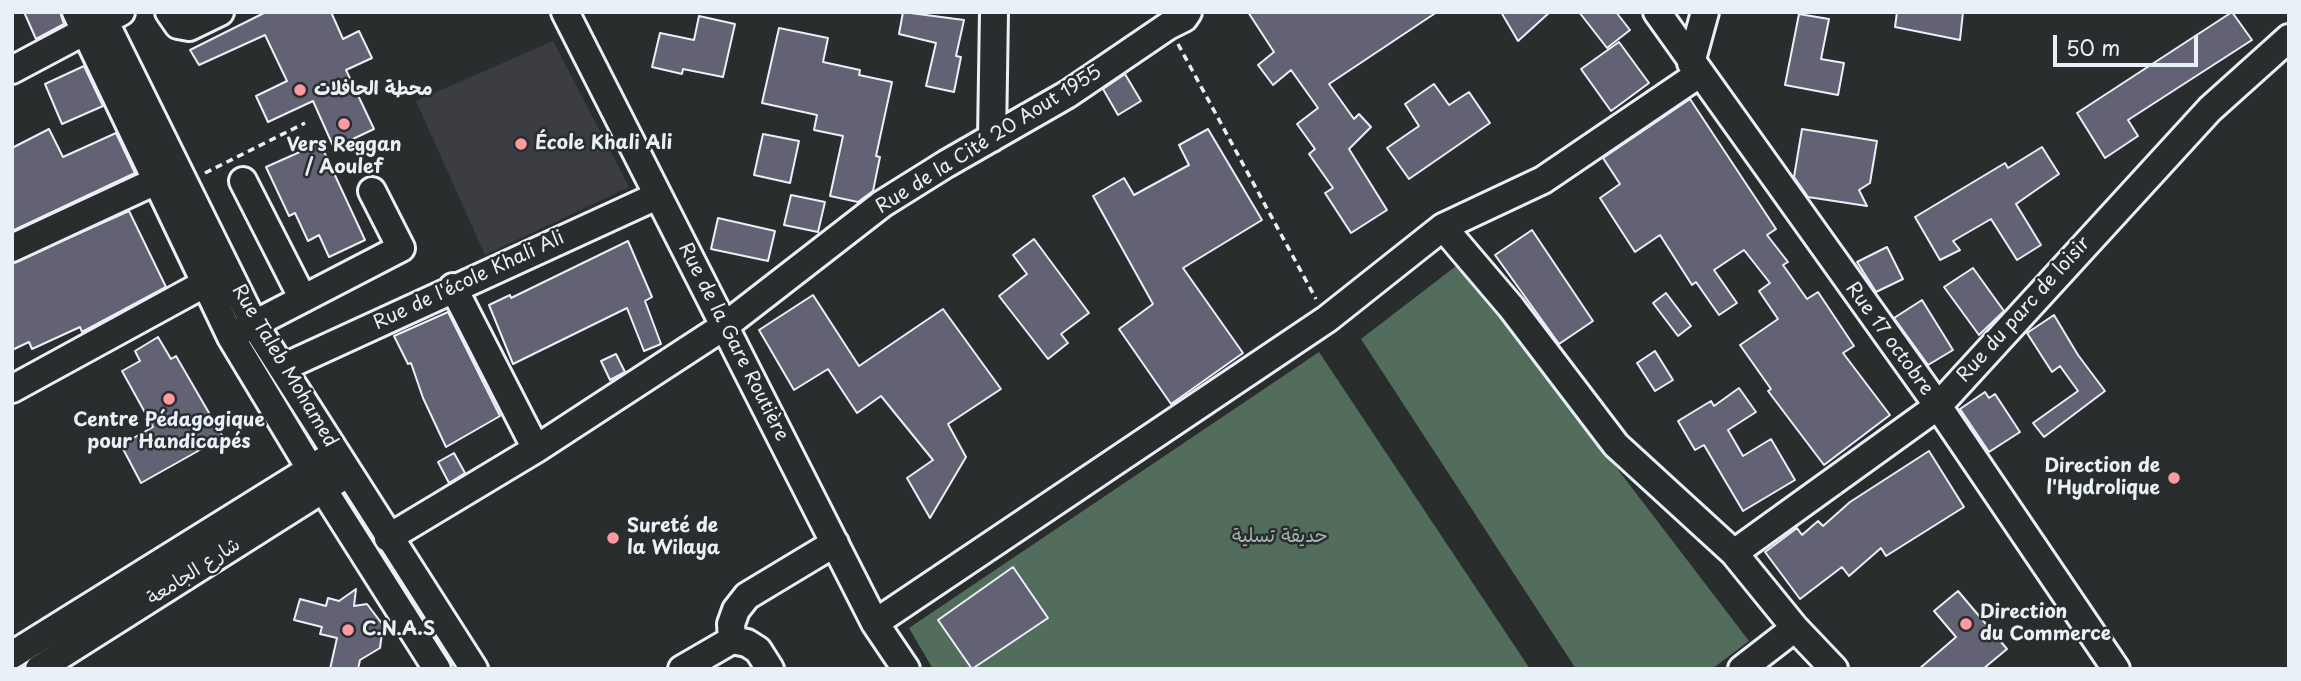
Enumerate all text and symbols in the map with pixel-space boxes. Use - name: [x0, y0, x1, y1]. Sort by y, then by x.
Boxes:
- scale bar: [2056, 21, 2201, 65]
- text: 50 m: [2066, 31, 2120, 63]
- street label: Rue de la Cité 20 Aout 1955: [872, 61, 1106, 219]
- place label: محطة الحافلات: [314, 79, 433, 101]
- marker: محطة الحافلات: [292, 82, 308, 98]
- marker: Vers Reggan / Aoulef: [336, 116, 352, 132]
- place label: École Khali Ali: [535, 133, 672, 155]
- place label: Vers Reggan / Aoulef: [287, 135, 401, 179]
- marker: École Khali Ali: [513, 136, 529, 152]
- street label: Rue de l'école Khali Ali: [370, 227, 568, 335]
- street label: Rue du parc de loisir: [1953, 233, 2095, 387]
- street label: Rue de la Gare Routière: [673, 239, 793, 445]
- street label: Rue 17 octobre: [1840, 278, 1938, 400]
- street label: Rue Taleb Mohamed: [226, 280, 342, 452]
- marker: Centre Pédagogique pour Handicapés: [161, 391, 177, 407]
- place label: Centre Pédagogique pour Handicapés: [73, 410, 265, 454]
- place label: Direction de l'Hydrolique: [2045, 456, 2160, 500]
- marker: Direction de l'Hydrolique: [2166, 470, 2182, 486]
- place label: Sureté de la Wilaya: [627, 516, 720, 560]
- park label: حديقة تسلية: [1232, 526, 1328, 548]
- marker: Sureté de la Wilaya: [605, 530, 621, 546]
- street label: شارع الجامعة: [143, 534, 245, 610]
- place label: Direction du Commerce: [1980, 602, 2111, 646]
- marker: Direction du Commerce: [1958, 616, 1974, 632]
- place label: C.N.A.S: [362, 619, 435, 641]
- marker: C.N.A.S: [340, 622, 356, 638]

